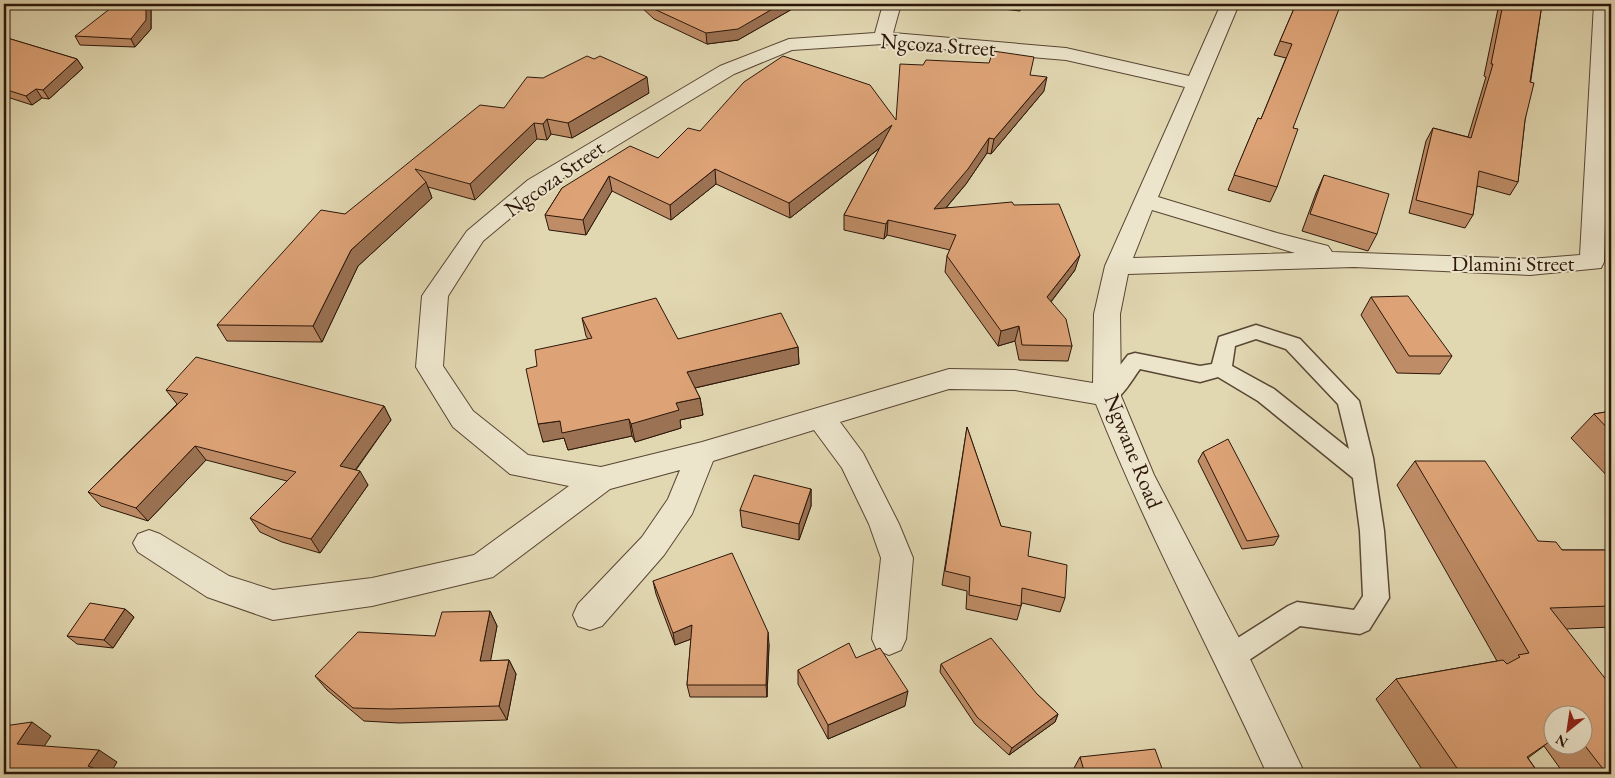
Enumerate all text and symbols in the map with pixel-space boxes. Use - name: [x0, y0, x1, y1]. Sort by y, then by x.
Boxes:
- street label: Ngcoza Street: [879, 26, 997, 63]
- street label: Ngcoza Street: [499, 133, 610, 224]
- street label: Dlamini Street: [1452, 249, 1575, 278]
- street label: Ngwane Road: [1097, 390, 1170, 514]
- north arrow: [1542, 706, 1592, 756]
- text: N: [1552, 730, 1571, 752]

